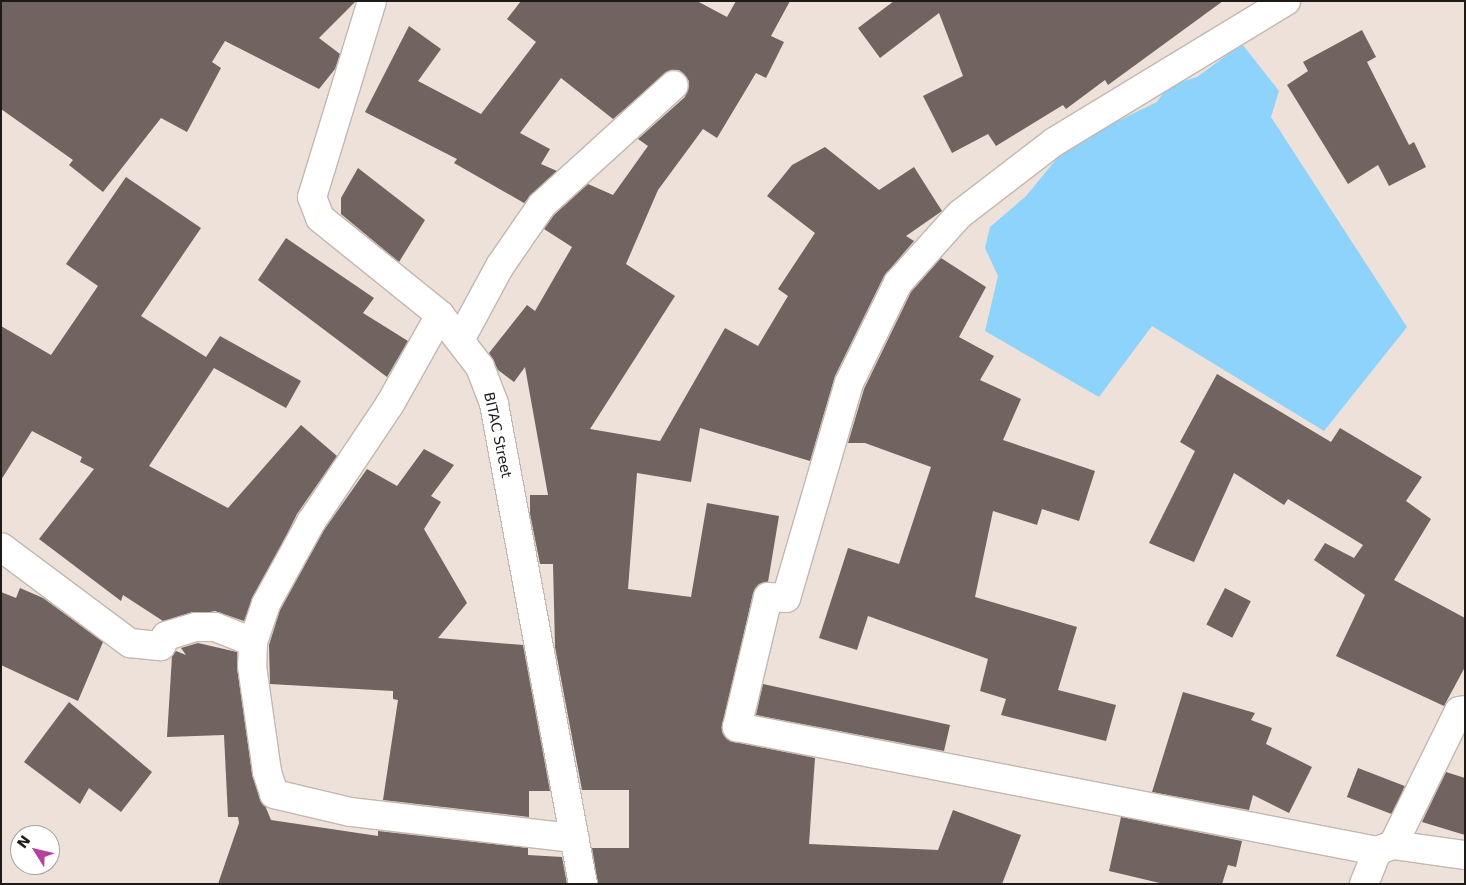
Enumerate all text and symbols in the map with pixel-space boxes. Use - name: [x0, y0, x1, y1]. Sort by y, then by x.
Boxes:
- street label: BITAC Street: [481, 391, 515, 479]
- north arrow: [10, 825, 60, 875]
- text: N: [14, 832, 34, 851]

